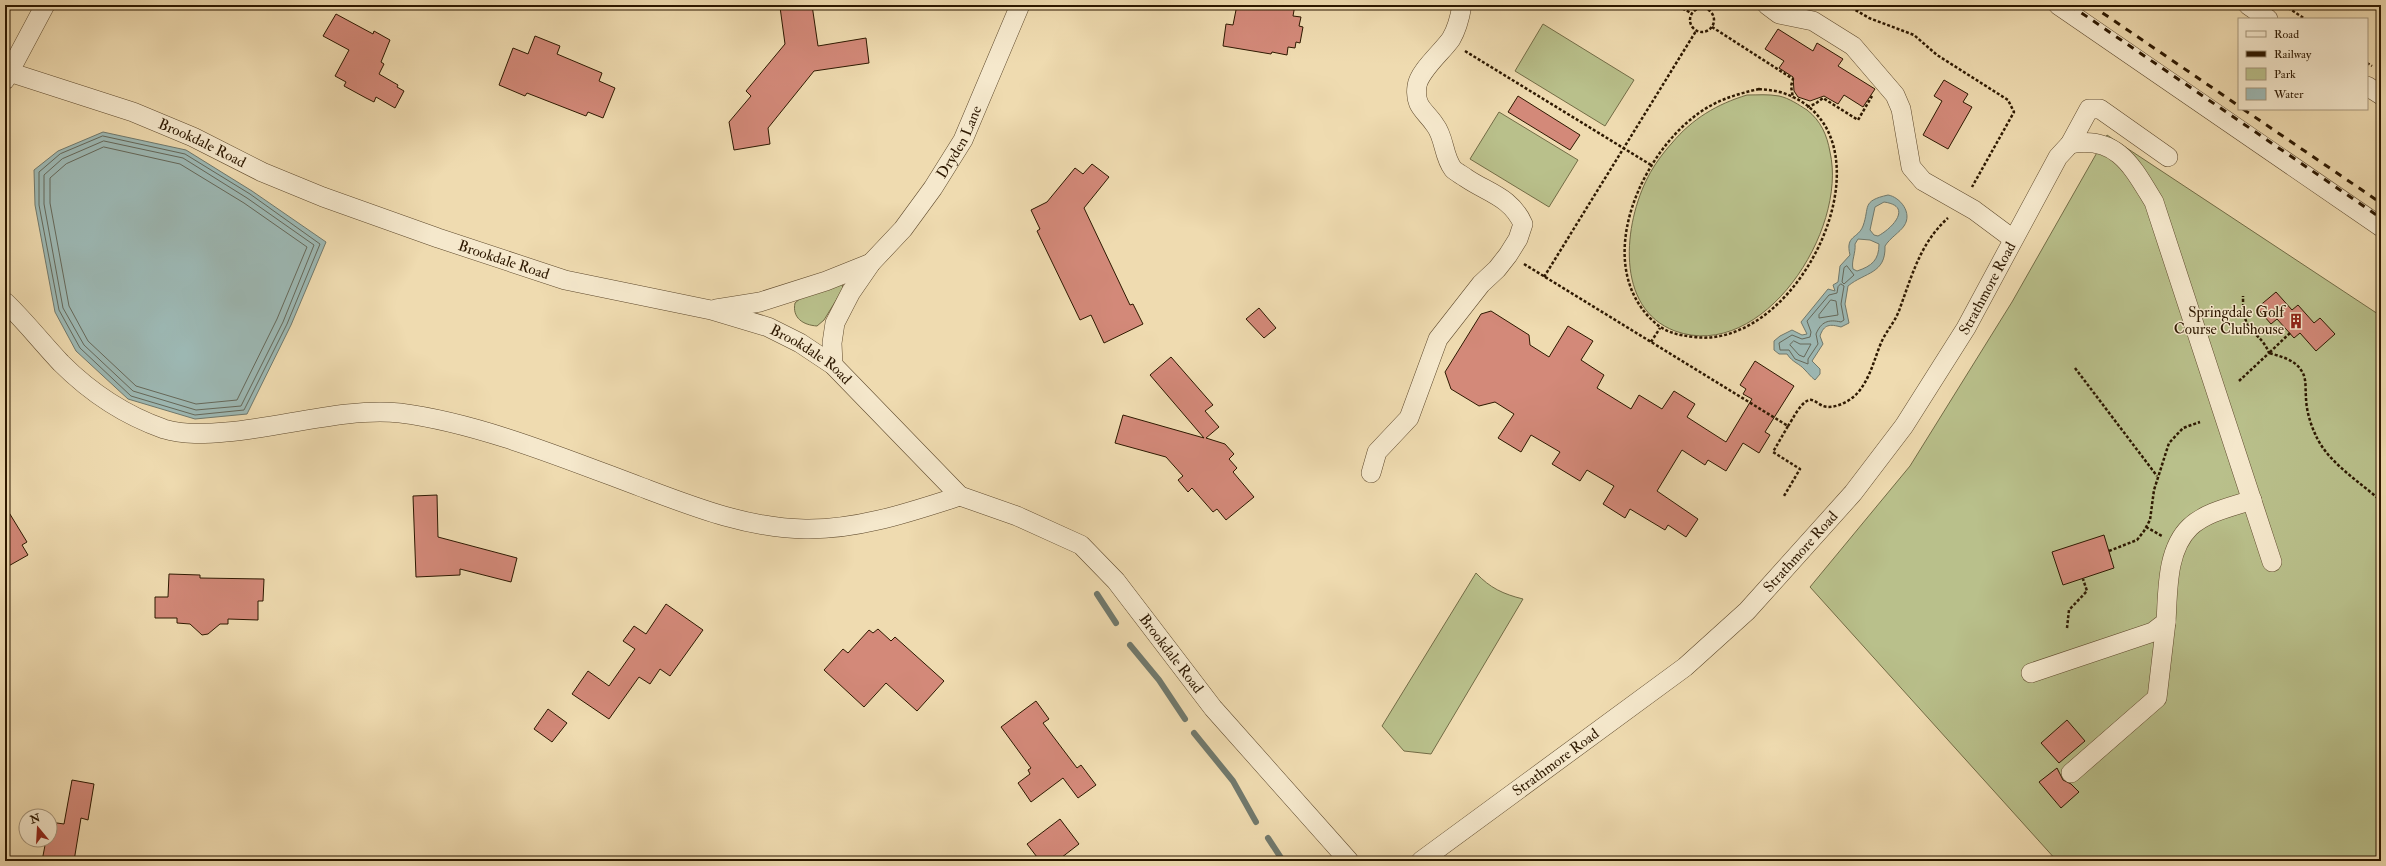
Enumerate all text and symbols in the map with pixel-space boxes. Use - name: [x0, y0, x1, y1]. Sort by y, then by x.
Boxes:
- legend: [2238, 18, 2368, 110]
- text: Road: [2274, 27, 2299, 42]
- text: Railway: [2274, 47, 2312, 62]
- text: Park: [2274, 67, 2296, 82]
- text: Water: [2273, 87, 2304, 102]
- street label: Dryden Lane: [932, 103, 986, 182]
- street label: Brookdale Road: [155, 114, 250, 172]
- street label: Brookdale Road: [456, 236, 552, 284]
- street label: Strathmore Road: [1955, 238, 2020, 339]
- place label: Springdale Golf Course Clubhouse: [2174, 303, 2286, 339]
- building icon: Springdale Golf Course Clubhouse: [2287, 312, 2305, 330]
- street label: Brookdale Road: [767, 320, 856, 389]
- street label: Strathmore Road: [1759, 507, 1842, 596]
- street label: Brookdale Road: [1135, 610, 1208, 697]
- street label: Strathmore Road: [1508, 724, 1603, 800]
- north arrow: [18, 808, 58, 848]
- text: N: [27, 811, 43, 827]

